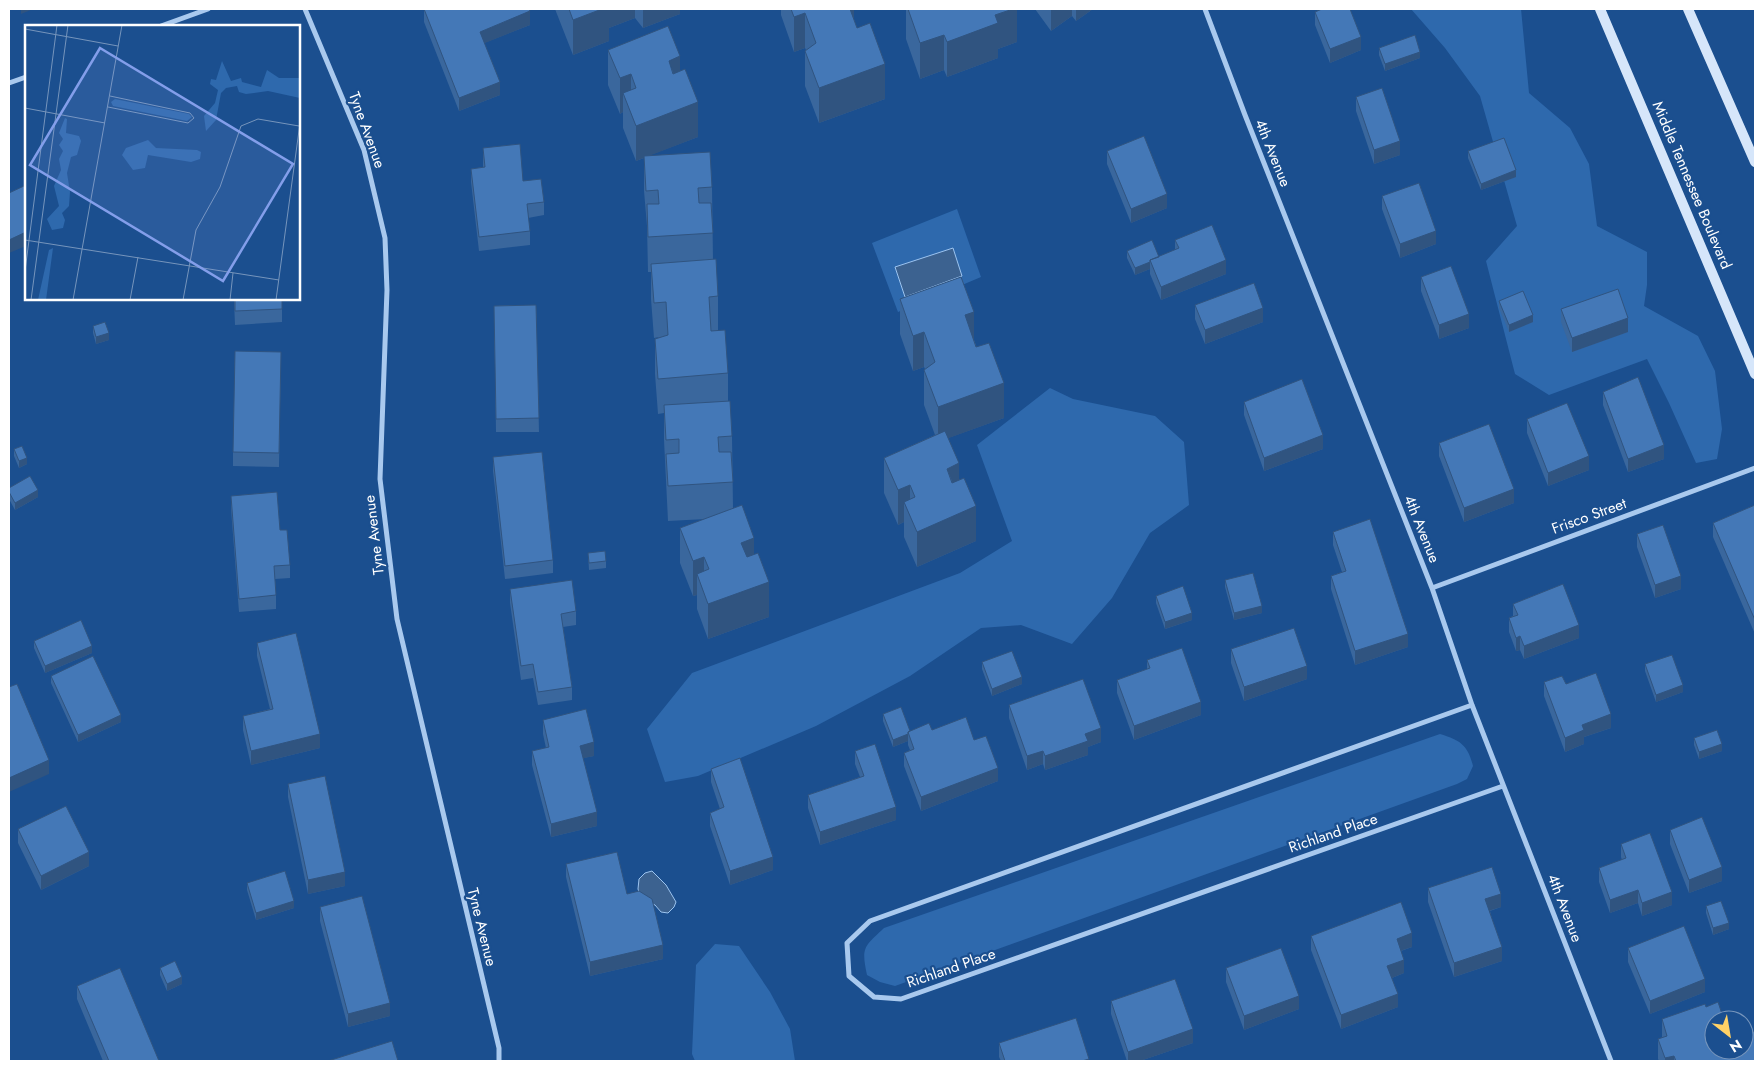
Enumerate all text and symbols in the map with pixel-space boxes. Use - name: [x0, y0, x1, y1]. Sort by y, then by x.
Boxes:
- inset map: [25, 25, 300, 300]
- street label: Tyne Avenue: [343, 89, 391, 172]
- street label: Middle Tennessee Boulevard: [1647, 98, 1737, 272]
- street label: 4th Avenue: [1249, 116, 1297, 190]
- street label: 4th Avenue: [1398, 492, 1446, 566]
- street label: Frisco Street: [1549, 492, 1630, 540]
- street label: Tyne Avenue: [358, 494, 390, 576]
- street label: Richland Place: [1286, 807, 1381, 858]
- street label: 4th Avenue: [1542, 871, 1588, 946]
- street label: Tyne Avenue: [462, 886, 502, 969]
- street label: Richland Place: [904, 942, 999, 993]
- north arrow: [1704, 1010, 1754, 1060]
- text: N: [1726, 1035, 1746, 1058]

